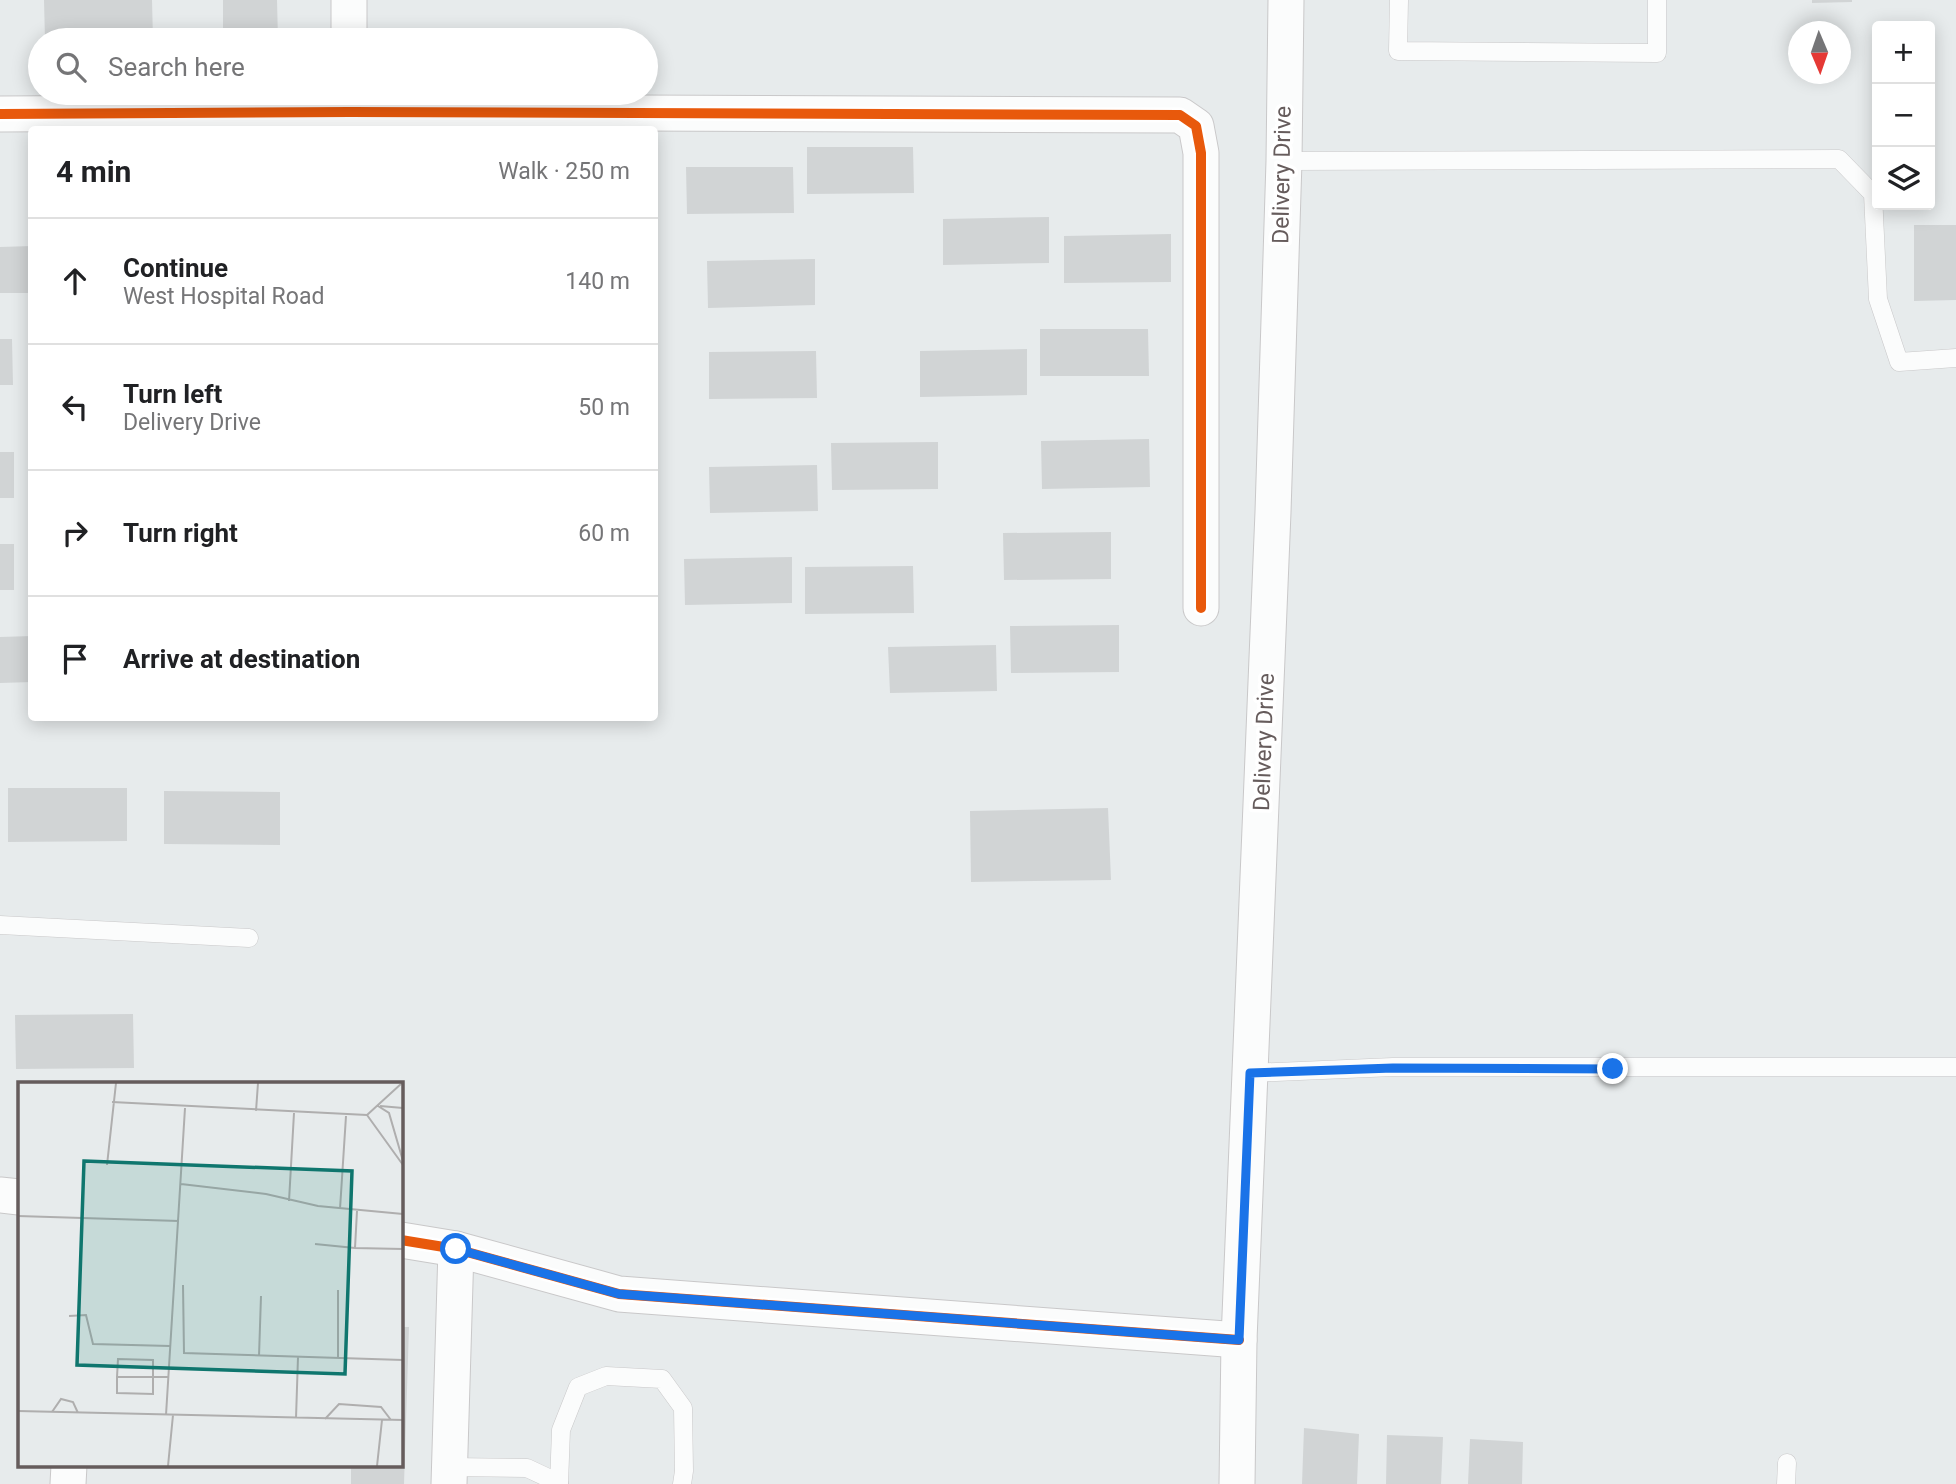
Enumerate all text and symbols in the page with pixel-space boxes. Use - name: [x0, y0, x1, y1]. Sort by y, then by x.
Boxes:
- north arrow: [1788, 21, 1851, 84]
- map controls: [1872, 21, 1935, 210]
- button: +: [1872, 21, 1935, 84]
- search box: [28, 28, 658, 105]
- icon: search: [52, 48, 90, 86]
- text: Search here: [108, 52, 245, 82]
- button: −: [1872, 84, 1935, 147]
- street label: Delivery Drive: [1267, 106, 1297, 244]
- button: layers: [1872, 147, 1935, 210]
- text: 4 min: [56, 154, 131, 189]
- text: Walk · 250 m: [498, 158, 630, 185]
- text: Continue: [123, 253, 228, 283]
- icon: ahead: [56, 262, 94, 300]
- text: 140 m: [565, 268, 630, 295]
- text: West Hospital Road: [123, 283, 324, 310]
- text: Turn left: [123, 379, 222, 409]
- icon: left: [56, 388, 94, 426]
- text: 50 m: [578, 394, 630, 421]
- text: Delivery Drive: [123, 409, 261, 436]
- icon: right: [56, 514, 94, 552]
- text: Turn right: [123, 518, 238, 548]
- text: 60 m: [578, 520, 630, 547]
- icon: arrive: [56, 640, 94, 678]
- text: Arrive at destination: [123, 644, 360, 674]
- street label: Delivery Drive: [1248, 673, 1280, 811]
- route end: [1597, 1053, 1628, 1084]
- inset map: [18, 1082, 402, 1466]
- route start: [440, 1233, 471, 1264]

